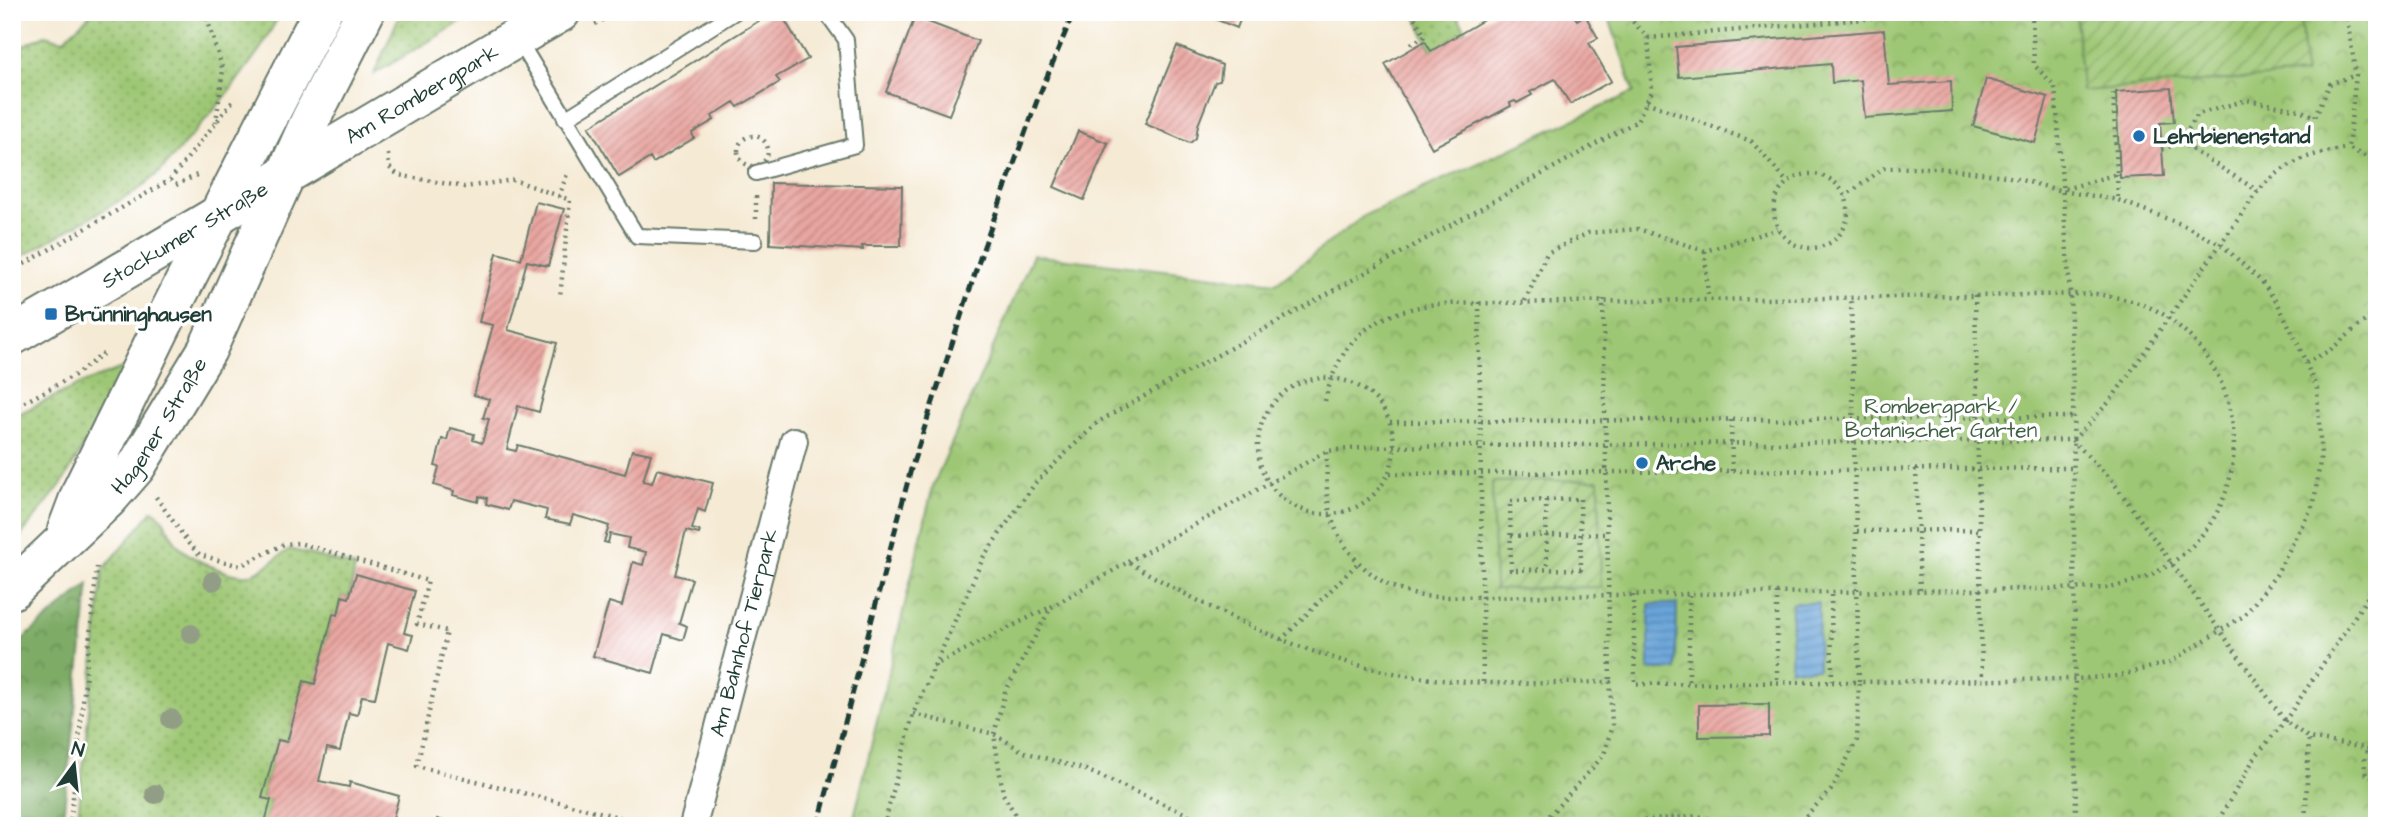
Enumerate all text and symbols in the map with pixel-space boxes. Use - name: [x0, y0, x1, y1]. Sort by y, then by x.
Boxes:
- street label: Am Rombergpark: [340, 37, 504, 151]
- place label: Lehrbienenstand: [2153, 122, 2311, 151]
- marker: Lehrbienenstand: [2131, 128, 2147, 144]
- street label: Stockumer Straße: [96, 174, 273, 295]
- place label: Brünninghausen: [65, 300, 212, 331]
- marker: Brünninghausen: [43, 306, 59, 322]
- street label: Hagener Straße: [104, 352, 214, 501]
- park label: Rombergpark / Botanischer Garten: [1845, 392, 2037, 445]
- place label: Arche: [1656, 449, 1717, 478]
- marker: Arche: [1634, 455, 1650, 471]
- street label: Am Bahnhof Tierpark: [703, 525, 785, 740]
- north arrow: [38, 730, 108, 800]
- text: N: [69, 735, 87, 765]

